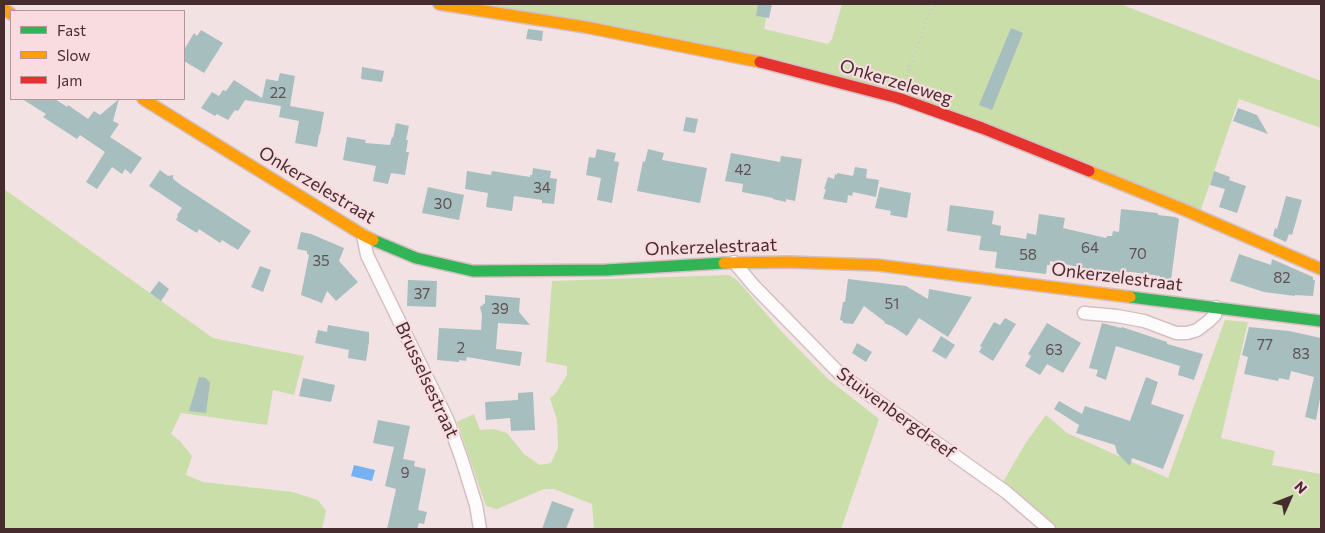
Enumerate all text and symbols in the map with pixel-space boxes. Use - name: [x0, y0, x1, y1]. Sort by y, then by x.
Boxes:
- legend: [10, 10, 185, 100]
- text: Fast: [57, 21, 86, 39]
- text: Slow: [57, 46, 90, 64]
- street label: Onkerzeleweg: [837, 55, 955, 109]
- text: Jam: [57, 71, 82, 89]
- house number: 22: [270, 84, 286, 102]
- street label: Onkerzelestraat: [255, 142, 379, 228]
- house number: 42: [734, 161, 752, 179]
- house number: 34: [533, 179, 551, 197]
- house number: 30: [434, 195, 452, 213]
- street label: Onkerzelestraat: [645, 234, 777, 260]
- house number: 64: [1081, 239, 1099, 257]
- house number: 70: [1129, 245, 1147, 263]
- house number: 58: [1019, 246, 1037, 264]
- house number: 35: [312, 252, 330, 270]
- street label: Onkerzelestraat: [1050, 258, 1184, 296]
- house number: 82: [1273, 269, 1291, 287]
- house number: 37: [414, 285, 430, 303]
- house number: 51: [884, 295, 900, 313]
- house number: 39: [491, 300, 509, 318]
- street label: Brusselsestraat: [391, 318, 463, 442]
- house number: 77: [1257, 336, 1273, 354]
- house number: 2: [457, 339, 465, 357]
- house number: 63: [1045, 341, 1063, 359]
- house number: 83: [1292, 345, 1310, 363]
- street label: Stuivenbergdreef: [832, 363, 960, 463]
- house number: 9: [400, 464, 410, 482]
- north arrow: [1265, 473, 1315, 523]
- text: N: [1291, 478, 1311, 497]

